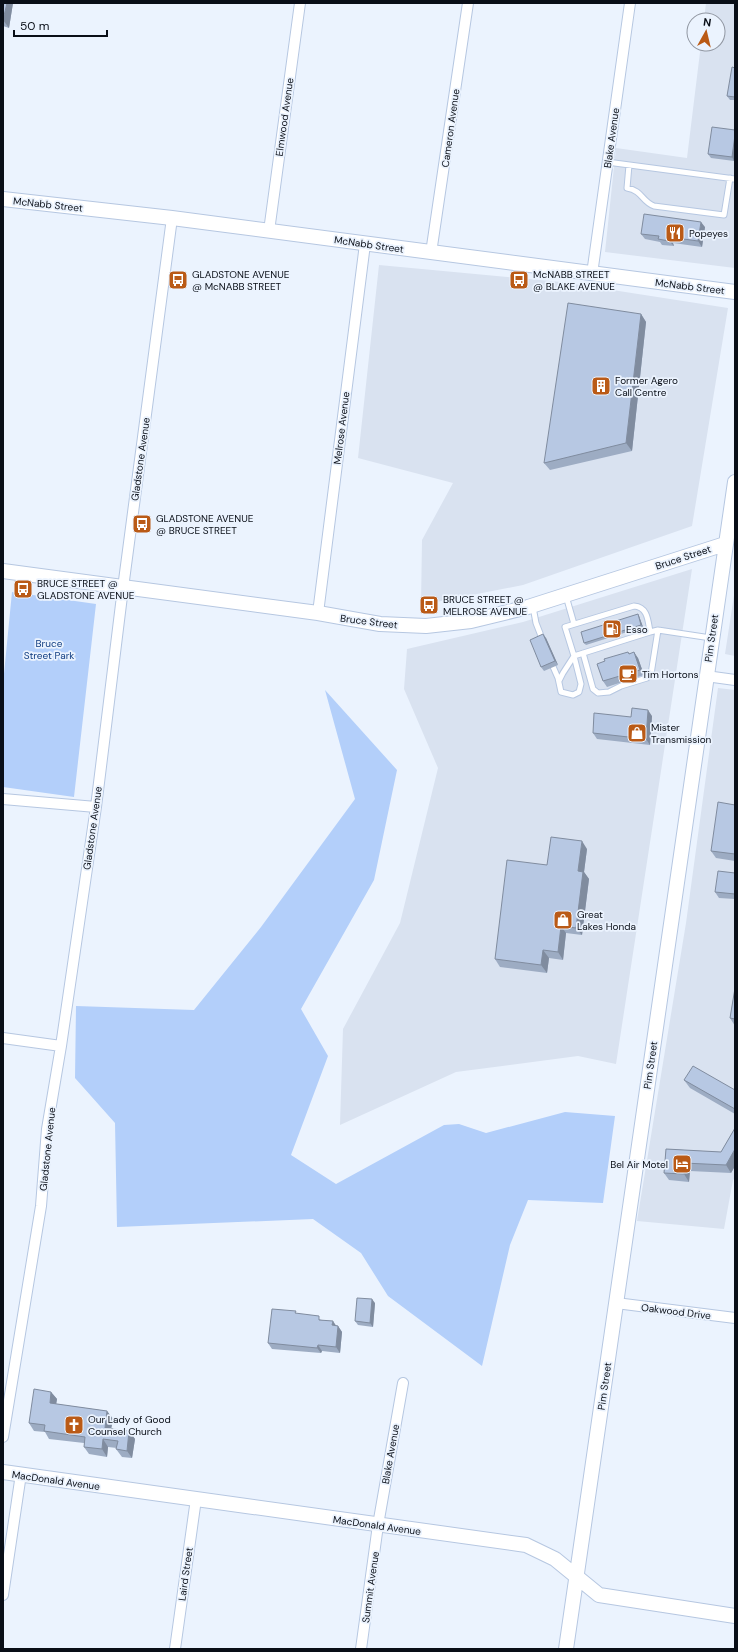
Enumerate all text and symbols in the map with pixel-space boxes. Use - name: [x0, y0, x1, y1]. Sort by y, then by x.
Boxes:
- scale bar: [14, 12, 107, 38]
- north arrow: [686, 12, 726, 52]
- text: N: [702, 15, 712, 30]
- text: 50 m: [20, 18, 49, 34]
- street label: Elmwood Avenue: [273, 77, 296, 157]
- street label: Cameron Avenue: [439, 88, 462, 168]
- street label: Blake Avenue: [601, 107, 622, 169]
- street label: McNabb Street: [12, 194, 84, 215]
- restaurant icon: Popeyes: [664, 222, 686, 244]
- place label: Popeyes: [689, 227, 728, 240]
- street label: McNabb Street: [333, 233, 405, 256]
- place label: GLADSTONE AVENUE @ McNABB STREET: [192, 268, 290, 293]
- place label: McNABB STREET @ BLAKE AVENUE: [533, 268, 615, 293]
- bus stop icon: GLADSTONE AVENUE @ McNABB STREET: [167, 269, 189, 291]
- bus stop icon: McNABB STREET @ BLAKE AVENUE: [508, 269, 530, 291]
- street label: McNabb Street: [654, 276, 726, 297]
- place label: Former Agero Call Centre: [615, 374, 678, 399]
- building icon: Former Agero Call Centre: [590, 375, 612, 397]
- street label: Melrose Avenue: [331, 391, 352, 465]
- street label: Gladstone Avenue: [128, 416, 153, 502]
- place label: GLADSTONE AVENUE @ BRUCE STREET: [156, 512, 254, 537]
- bus stop icon: GLADSTONE AVENUE @ BRUCE STREET: [131, 513, 153, 535]
- street label: Bruce Street: [654, 542, 713, 573]
- place label: BRUCE STREET @ GLADSTONE AVENUE: [37, 577, 135, 602]
- bus stop icon: BRUCE STREET @ GLADSTONE AVENUE: [12, 578, 34, 600]
- place label: BRUCE STREET @ MELROSE AVENUE: [443, 593, 528, 618]
- bus stop icon: BRUCE STREET @ MELROSE AVENUE: [418, 594, 440, 616]
- street label: Bruce Street: [339, 612, 399, 631]
- street label: Pim Street: [702, 613, 721, 663]
- fuel station icon: Esso: [601, 618, 623, 640]
- place label: Esso: [626, 623, 648, 636]
- park label: Bruce Street Park: [24, 637, 74, 662]
- cafe icon: Tim Hortons: [617, 663, 639, 685]
- place label: Tim Hortons: [642, 668, 699, 681]
- place label: Mister Transmission: [651, 721, 712, 746]
- shop icon: Mister Transmission: [626, 722, 648, 744]
- street label: Gladstone Avenue: [80, 785, 105, 871]
- place label: Great Lakes Honda: [577, 908, 636, 933]
- shop icon: Great Lakes Honda: [552, 909, 574, 931]
- street label: Pim Street: [641, 1040, 660, 1090]
- street label: Gladstone Avenue: [37, 1106, 58, 1192]
- hotel icon: Bel Air Motel: [671, 1153, 693, 1175]
- place label: Bel Air Motel: [610, 1158, 668, 1171]
- street label: Oakwood Drive: [640, 1301, 712, 1322]
- street label: Pim Street: [595, 1361, 614, 1411]
- place label: Our Lady of Good Counsel Church: [88, 1413, 171, 1438]
- church icon: Our Lady of Good Counsel Church: [63, 1414, 85, 1436]
- street label: Blake Avenue: [379, 1423, 402, 1485]
- street label: MacDonald Avenue: [11, 1468, 101, 1493]
- street label: MacDonald Avenue: [332, 1513, 422, 1538]
- street label: Laird Street: [175, 1546, 196, 1602]
- street label: Summit Avenue: [359, 1550, 382, 1624]

